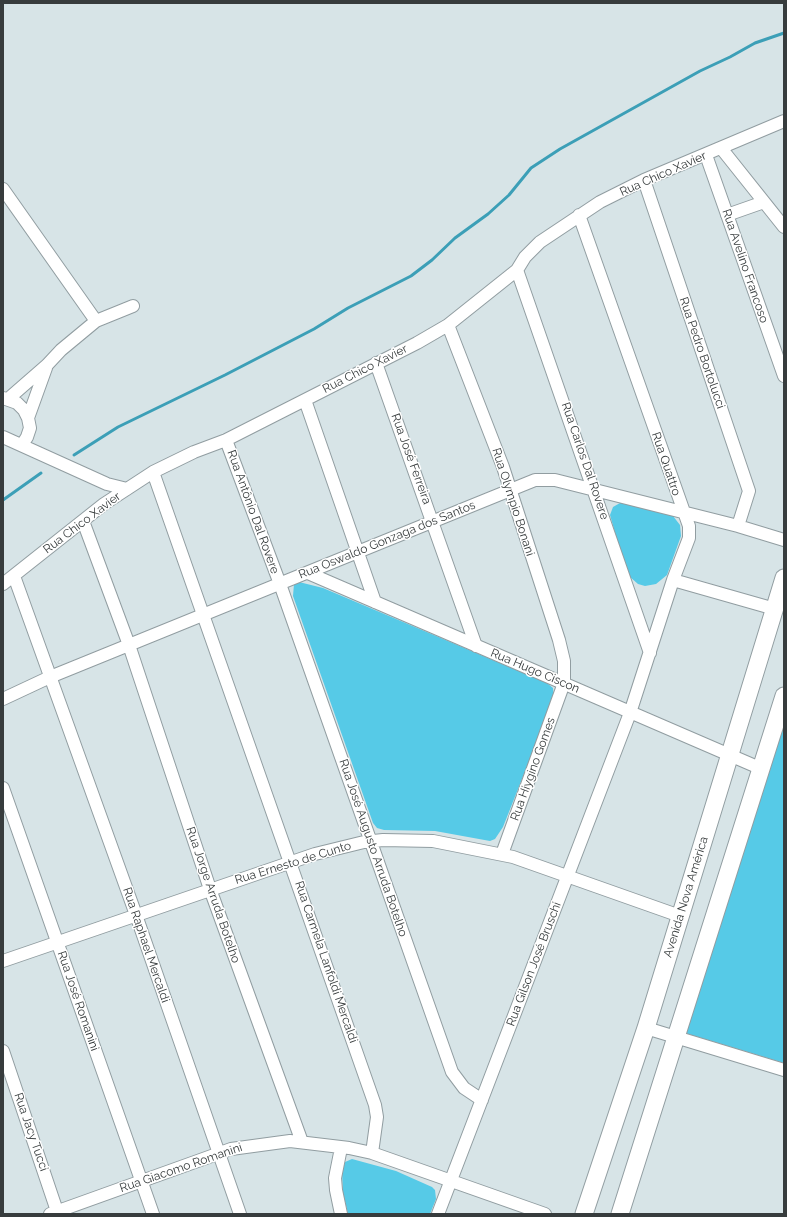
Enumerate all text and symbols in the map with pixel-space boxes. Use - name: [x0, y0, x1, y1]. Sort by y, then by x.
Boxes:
- street label: Rua Chico Xavier: [618, 148, 708, 200]
- street label: Rua Avelino Francoso: [719, 207, 771, 325]
- street label: Rua Pedro Bortolucci: [676, 295, 728, 411]
- street label: Rua Chico Xavier: [320, 341, 410, 397]
- street label: Rua Carlos Dal Rovere: [558, 401, 612, 521]
- street label: Rua José Ferreira: [388, 412, 434, 506]
- street label: Rua Quattro: [648, 430, 684, 498]
- street label: Rua Olympio Bonani: [489, 446, 537, 558]
- street label: Rua Antônio Dal Rovere: [224, 448, 282, 576]
- street label: Rua Chico Xavier: [40, 489, 124, 557]
- street label: Rua Oswaldo Gonzaga dos Santos: [296, 498, 478, 582]
- street label: Rua Hugo Ciscon: [488, 646, 582, 696]
- street label: Rua Hiygino Gomes: [508, 715, 558, 823]
- street label: Rua José Augusto Arruda Botelho: [336, 757, 410, 939]
- street label: Rua Jorge Arruda Botelho: [183, 825, 243, 965]
- street label: Avenida Nova América: [661, 835, 711, 959]
- street label: Rua Ernesto de Cunto: [233, 838, 353, 888]
- street label: Rua Carmela Lanfoldi Mercaldi: [291, 879, 361, 1045]
- street label: Rua Raphael Mercaldi: [119, 885, 173, 1005]
- street label: Rua Gilson José Bruschi: [504, 900, 564, 1028]
- street label: Rua José Romanini: [54, 949, 102, 1053]
- street label: Rua Jacy Tucci: [11, 1091, 51, 1173]
- street label: Rua Giacomo Romanini: [118, 1140, 244, 1196]

